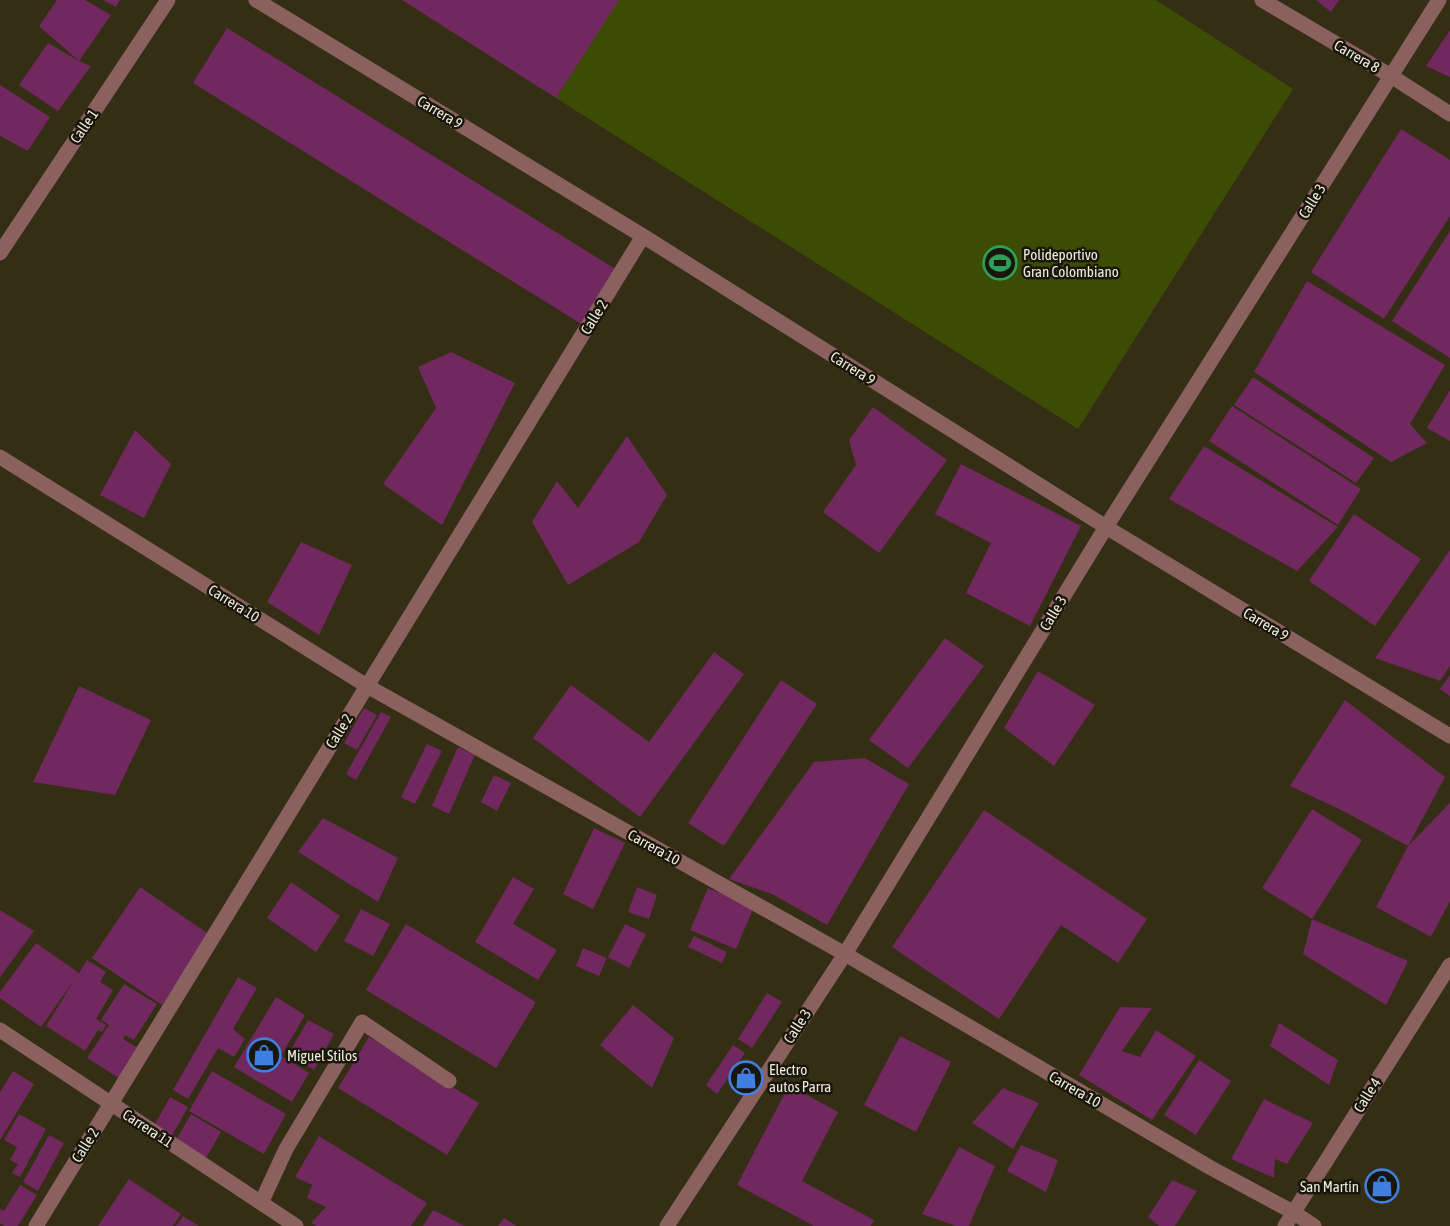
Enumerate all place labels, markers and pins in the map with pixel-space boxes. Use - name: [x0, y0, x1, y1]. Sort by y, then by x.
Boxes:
- sports icon: Polideportivo Gran Colombiano: [982, 245, 1018, 281]
- place label: Polideportivo Gran Colombiano: [1023, 246, 1119, 280]
- shop icon: Miguel Stilos: [246, 1037, 282, 1073]
- place label: Miguel Stilos: [287, 1047, 357, 1064]
- shop icon: Electro autos Parra: [728, 1060, 764, 1096]
- place label: Electro autos Parra: [769, 1061, 831, 1095]
- shop icon: San Martín: [1364, 1168, 1400, 1204]
- place label: San Martín: [1300, 1178, 1359, 1195]

